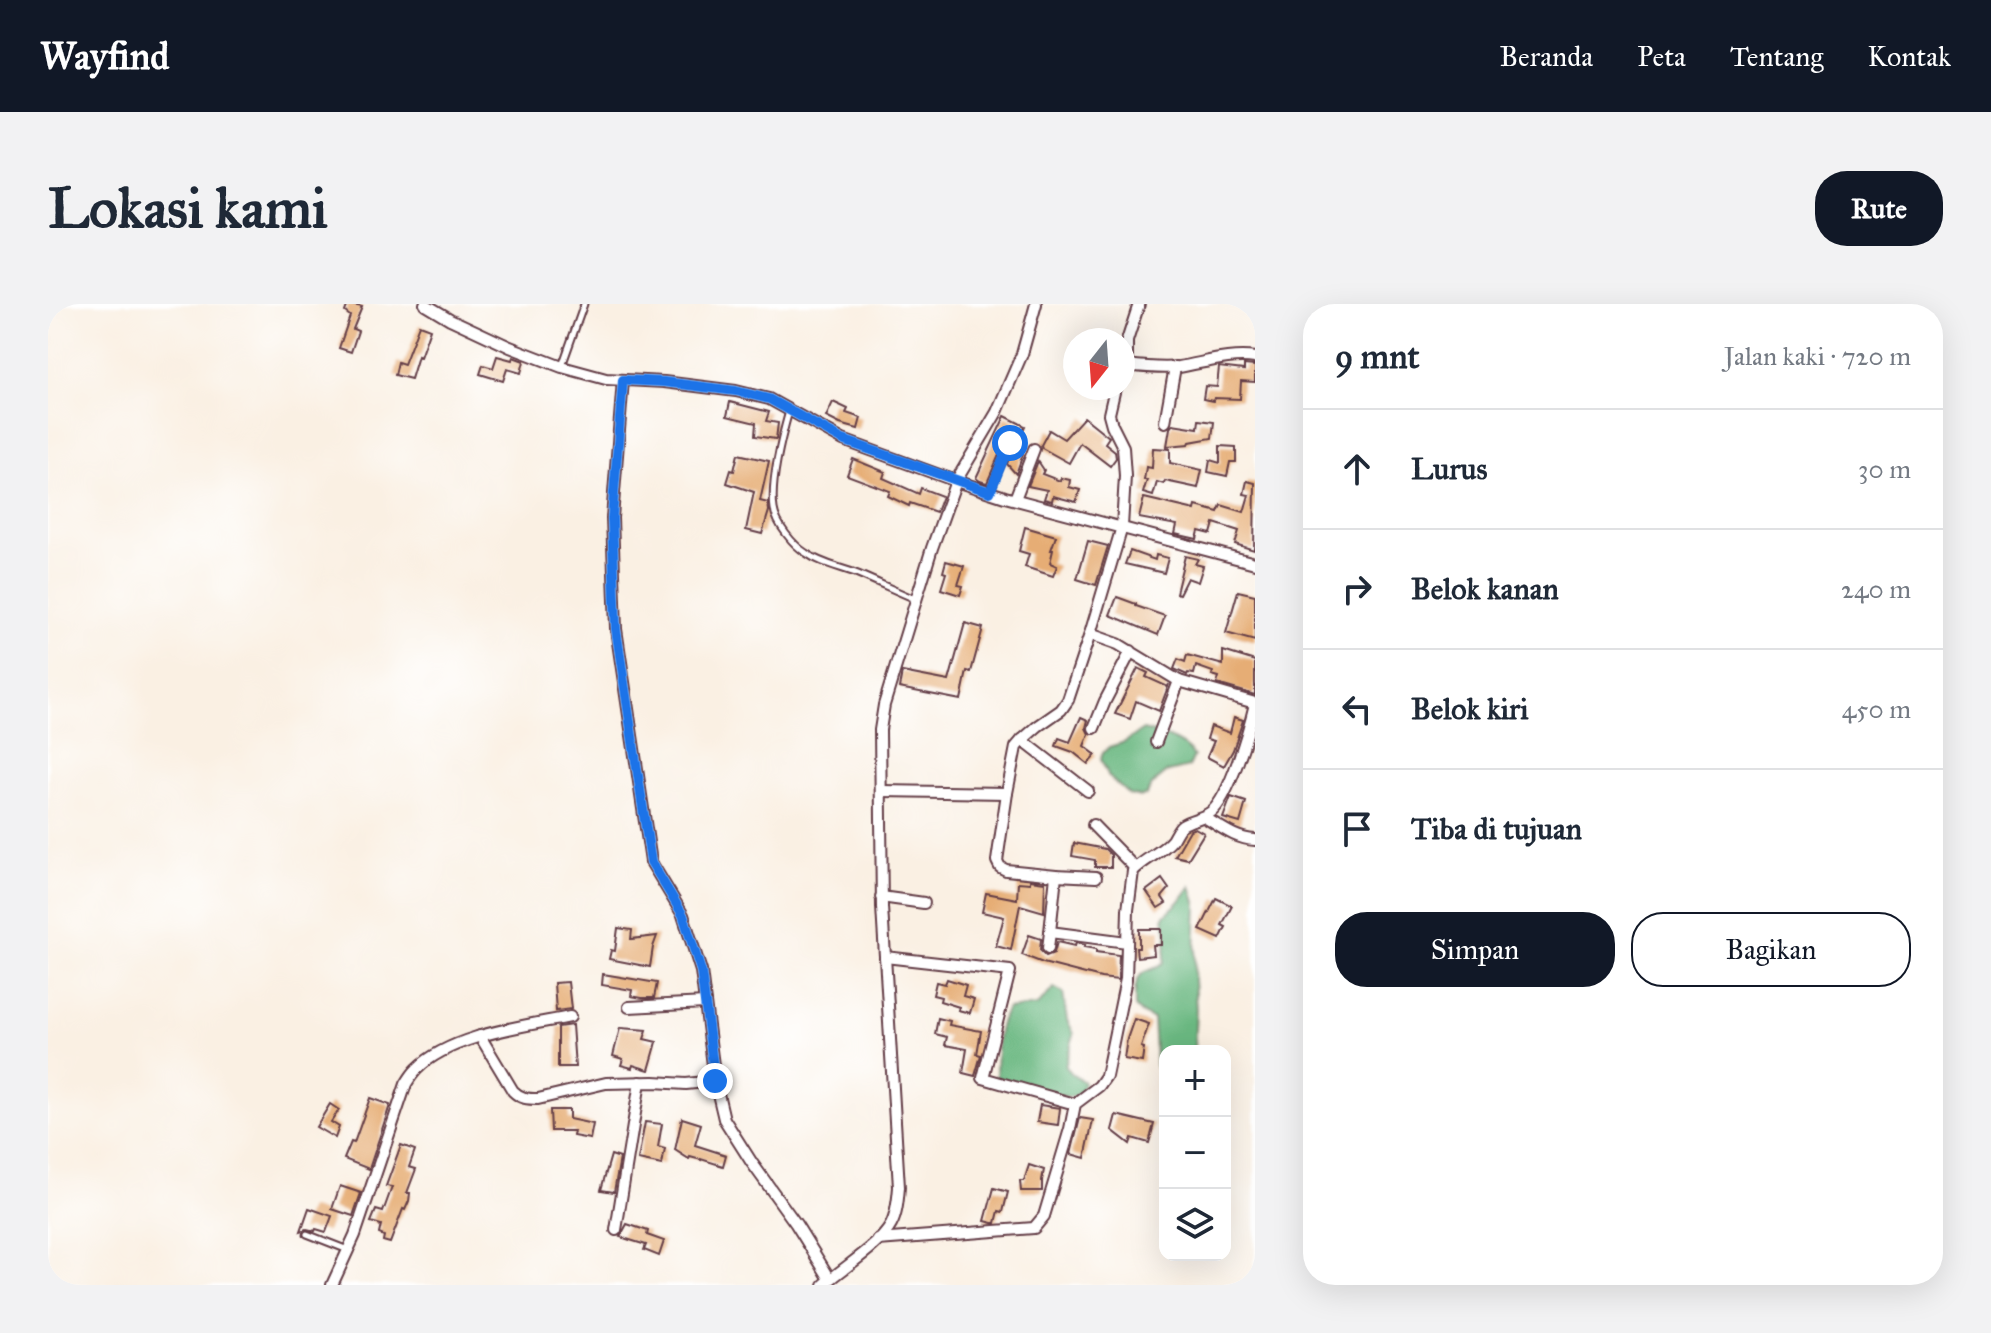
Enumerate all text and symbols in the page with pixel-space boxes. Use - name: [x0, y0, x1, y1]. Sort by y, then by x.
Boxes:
- text: Wayfind: [40, 33, 169, 79]
- text: Beranda: [1500, 39, 1593, 74]
- text: Peta: [1637, 39, 1686, 74]
- text: Tentang: [1730, 39, 1823, 74]
- text: Kontak: [1867, 39, 1951, 74]
- button: Rute: [1815, 171, 1943, 246]
- text: Lokasi kami: [48, 174, 327, 242]
- north arrow: [1063, 328, 1135, 400]
- text: 9 mnt: [1335, 336, 1419, 377]
- text: Jalan kaki · 720 m: [1724, 340, 1911, 372]
- route start: [992, 425, 1028, 461]
- icon: ahead: [1335, 447, 1379, 491]
- text: Lurus: [1411, 451, 1487, 487]
- text: 30 m: [1858, 453, 1911, 485]
- icon: right: [1335, 567, 1379, 611]
- text: Belok kanan: [1411, 571, 1559, 607]
- text: 240 m: [1841, 573, 1911, 605]
- icon: left: [1335, 687, 1379, 731]
- text: Belok kiri: [1411, 691, 1529, 727]
- text: 450 m: [1842, 693, 1911, 725]
- icon: arrive: [1335, 807, 1379, 851]
- text: Tiba di tujuan: [1411, 811, 1582, 847]
- button: Simpan: [1335, 912, 1615, 987]
- button: Bagikan: [1631, 912, 1911, 987]
- map controls: [1159, 1045, 1231, 1261]
- button: +: [1159, 1045, 1231, 1117]
- route end: [697, 1063, 733, 1099]
- button: −: [1159, 1117, 1231, 1189]
- button: layers: [1159, 1189, 1231, 1261]

